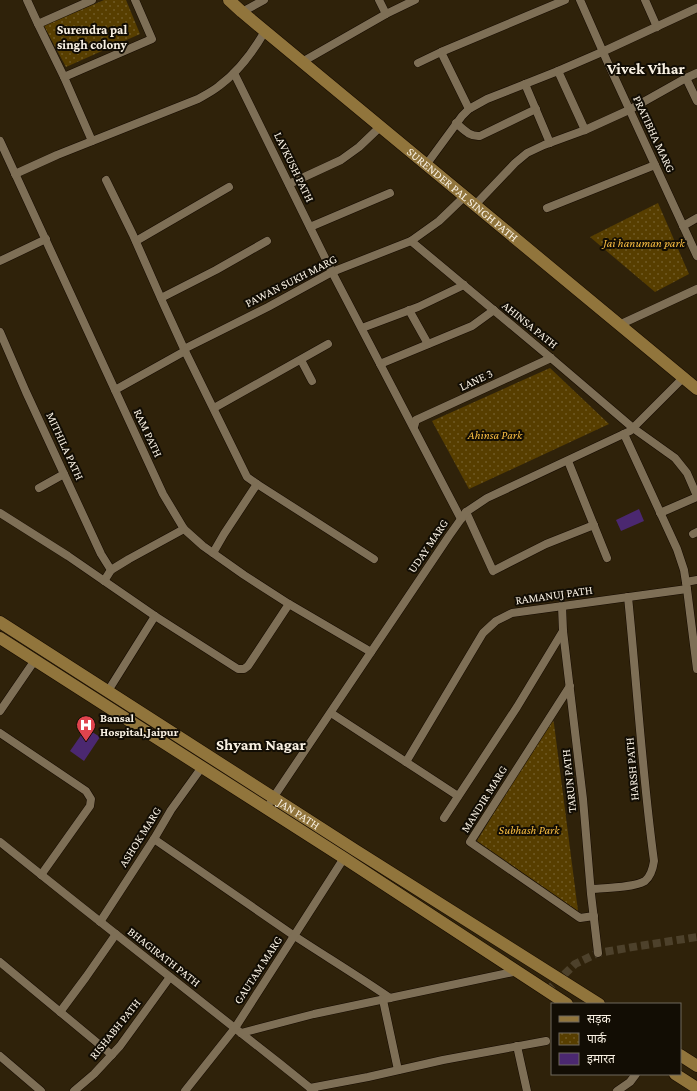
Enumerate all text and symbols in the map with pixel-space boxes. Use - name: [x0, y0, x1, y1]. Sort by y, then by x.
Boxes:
- district label: Surendra pal singh colony: [57, 22, 128, 52]
- district label: Vivek Vihar: [606, 60, 686, 77]
- street label: PRATIBHA MARG: [630, 93, 678, 175]
- street label: LAVKUSH PATH: [271, 130, 317, 204]
- street label: SURENDER PAL SINGH PATH: [404, 145, 521, 245]
- park label: Jai hanuman park: [601, 236, 686, 250]
- street label: PAWAN SUKH MARG: [243, 252, 340, 310]
- street label: AHINSA PATH: [499, 298, 561, 352]
- street label: LANE 3: [457, 366, 495, 394]
- street label: RAM PATH: [131, 407, 165, 460]
- street label: MITHILA PATH: [43, 410, 87, 482]
- park label: Ahinsa Park: [467, 428, 523, 442]
- street label: UDAY MARG: [405, 516, 451, 575]
- street label: RAMANUJ PATH: [514, 583, 594, 607]
- place label: Bansal Hospital,Jaipur: [100, 711, 179, 739]
- hospital icon: Bansal Hospital,Jaipur: [75, 714, 97, 742]
- district label: Shyam Nagar: [216, 736, 307, 753]
- street label: HARSH PATH: [622, 737, 642, 801]
- street label: TARUN PATH: [559, 748, 579, 813]
- street label: MANDIR MARG: [458, 763, 510, 835]
- street label: JAN PATH: [274, 795, 322, 833]
- street label: ASHOK MARG: [116, 804, 164, 870]
- park label: Subhash Park: [499, 823, 560, 837]
- street label: BHAGIRATH PATH: [125, 924, 203, 990]
- street label: GAUTAM MARG: [231, 933, 285, 1007]
- street label: RISHABH PATH: [86, 996, 144, 1062]
- legend: [551, 1003, 681, 1075]
- text: सड़क: [587, 1012, 612, 1026]
- text: पार्क: [587, 1032, 607, 1046]
- text: इमारत: [587, 1052, 616, 1066]

